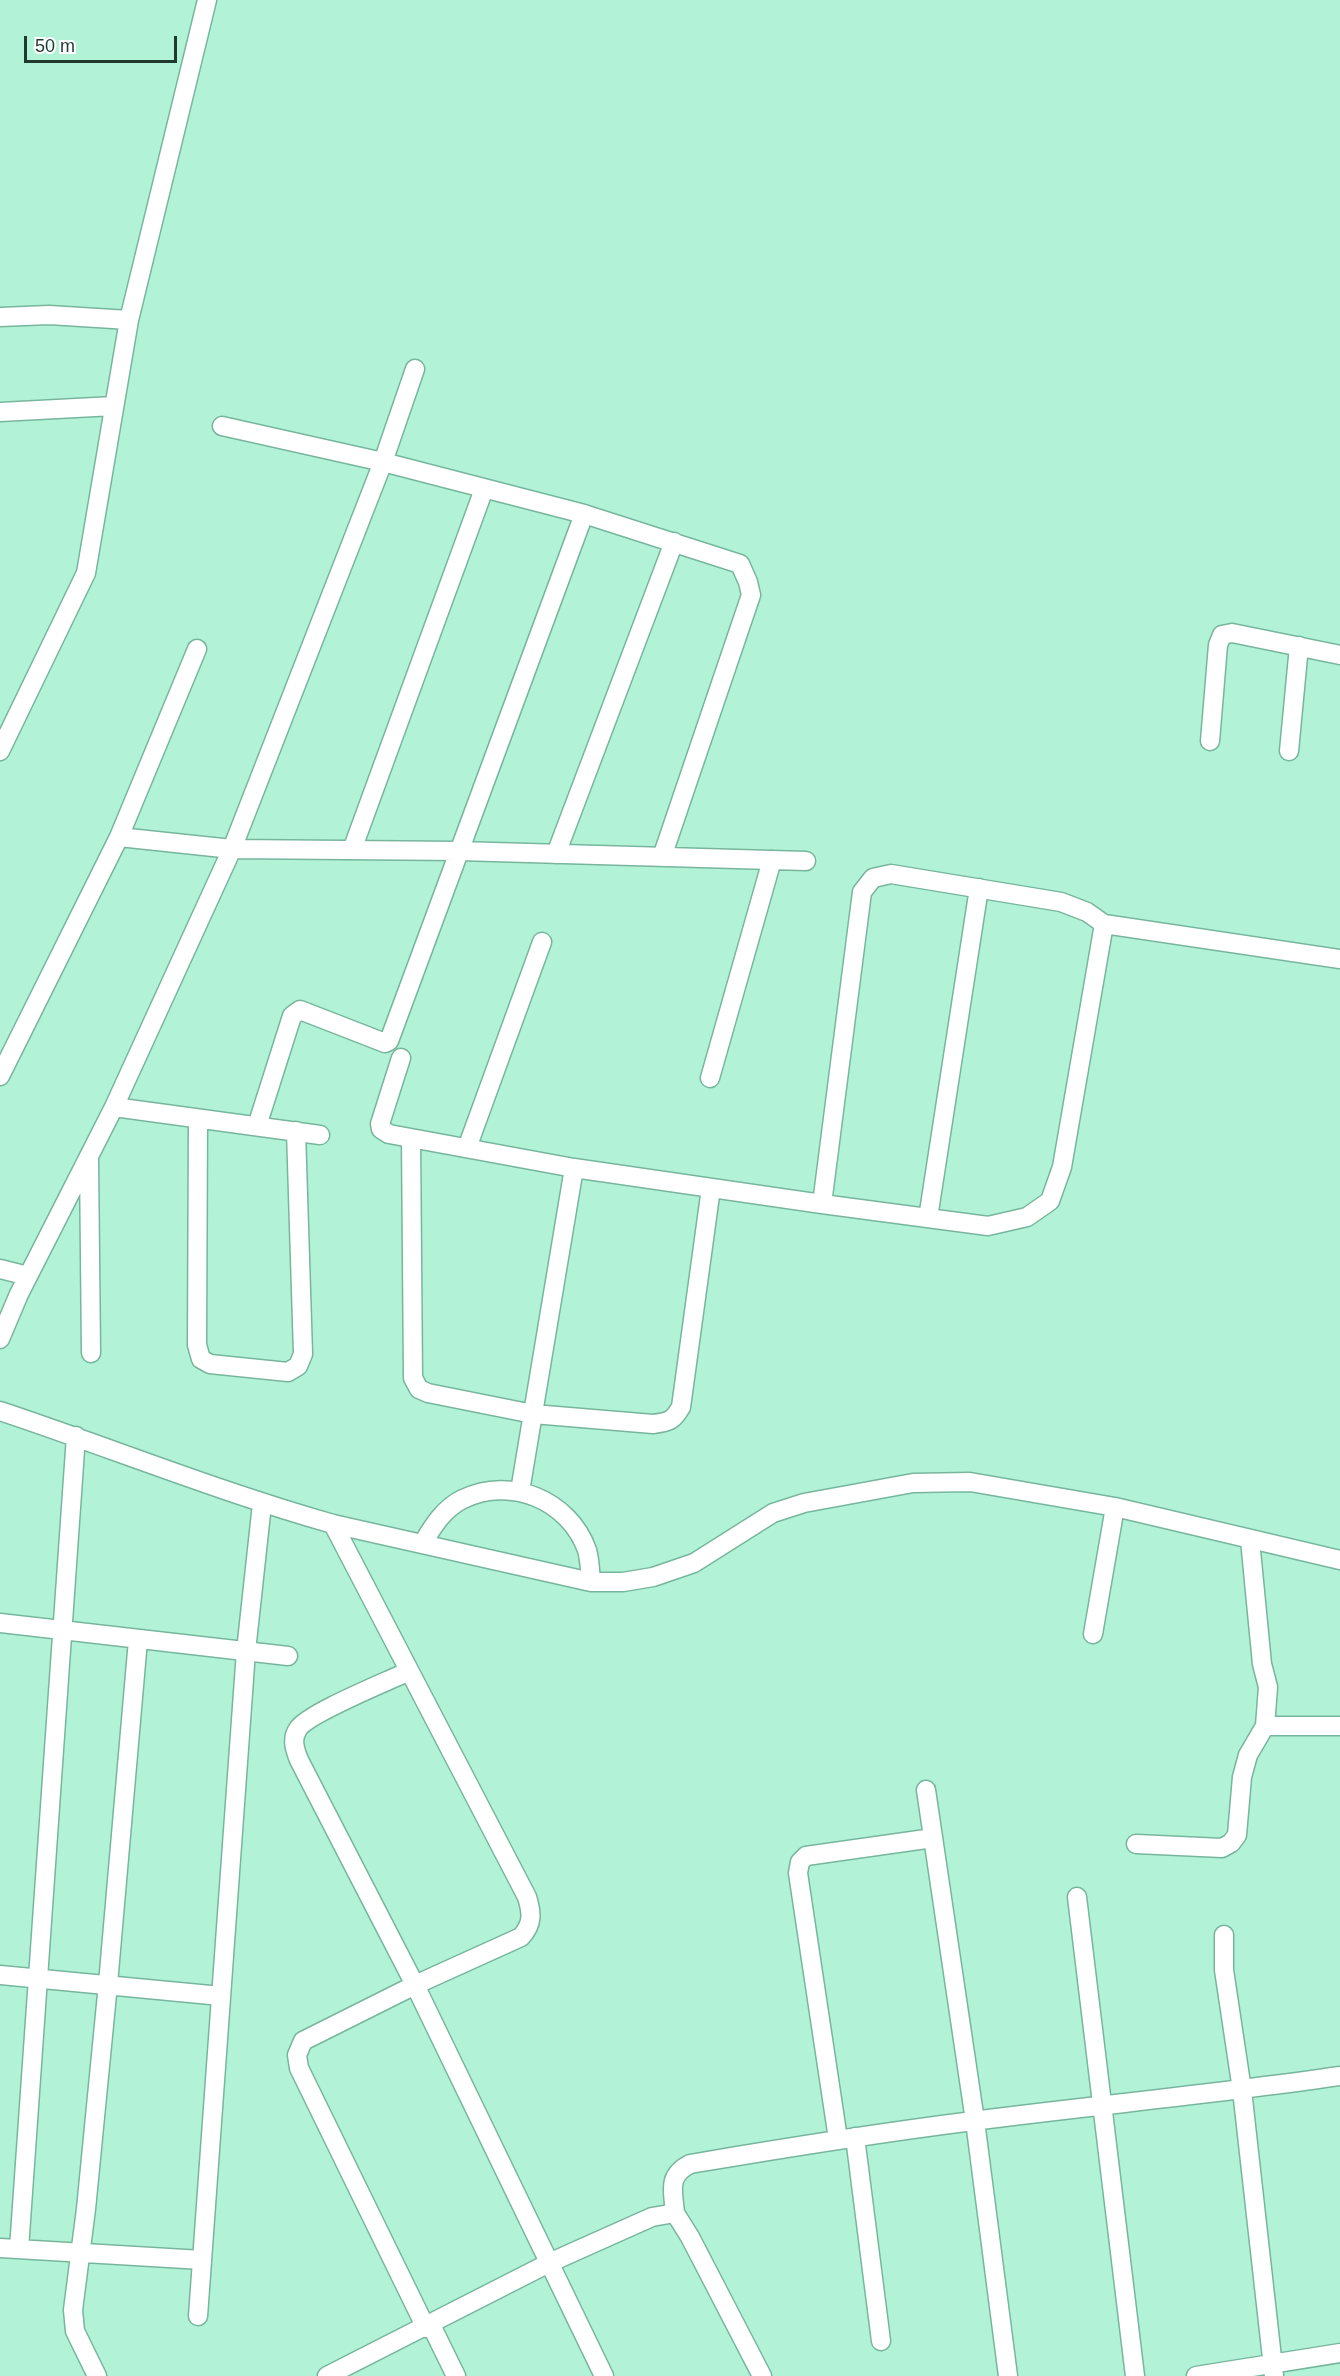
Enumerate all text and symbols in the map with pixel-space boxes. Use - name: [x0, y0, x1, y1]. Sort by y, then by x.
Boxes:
- scale bar: [27, 24, 180, 62]
- text: 50 m: [35, 36, 75, 56]

